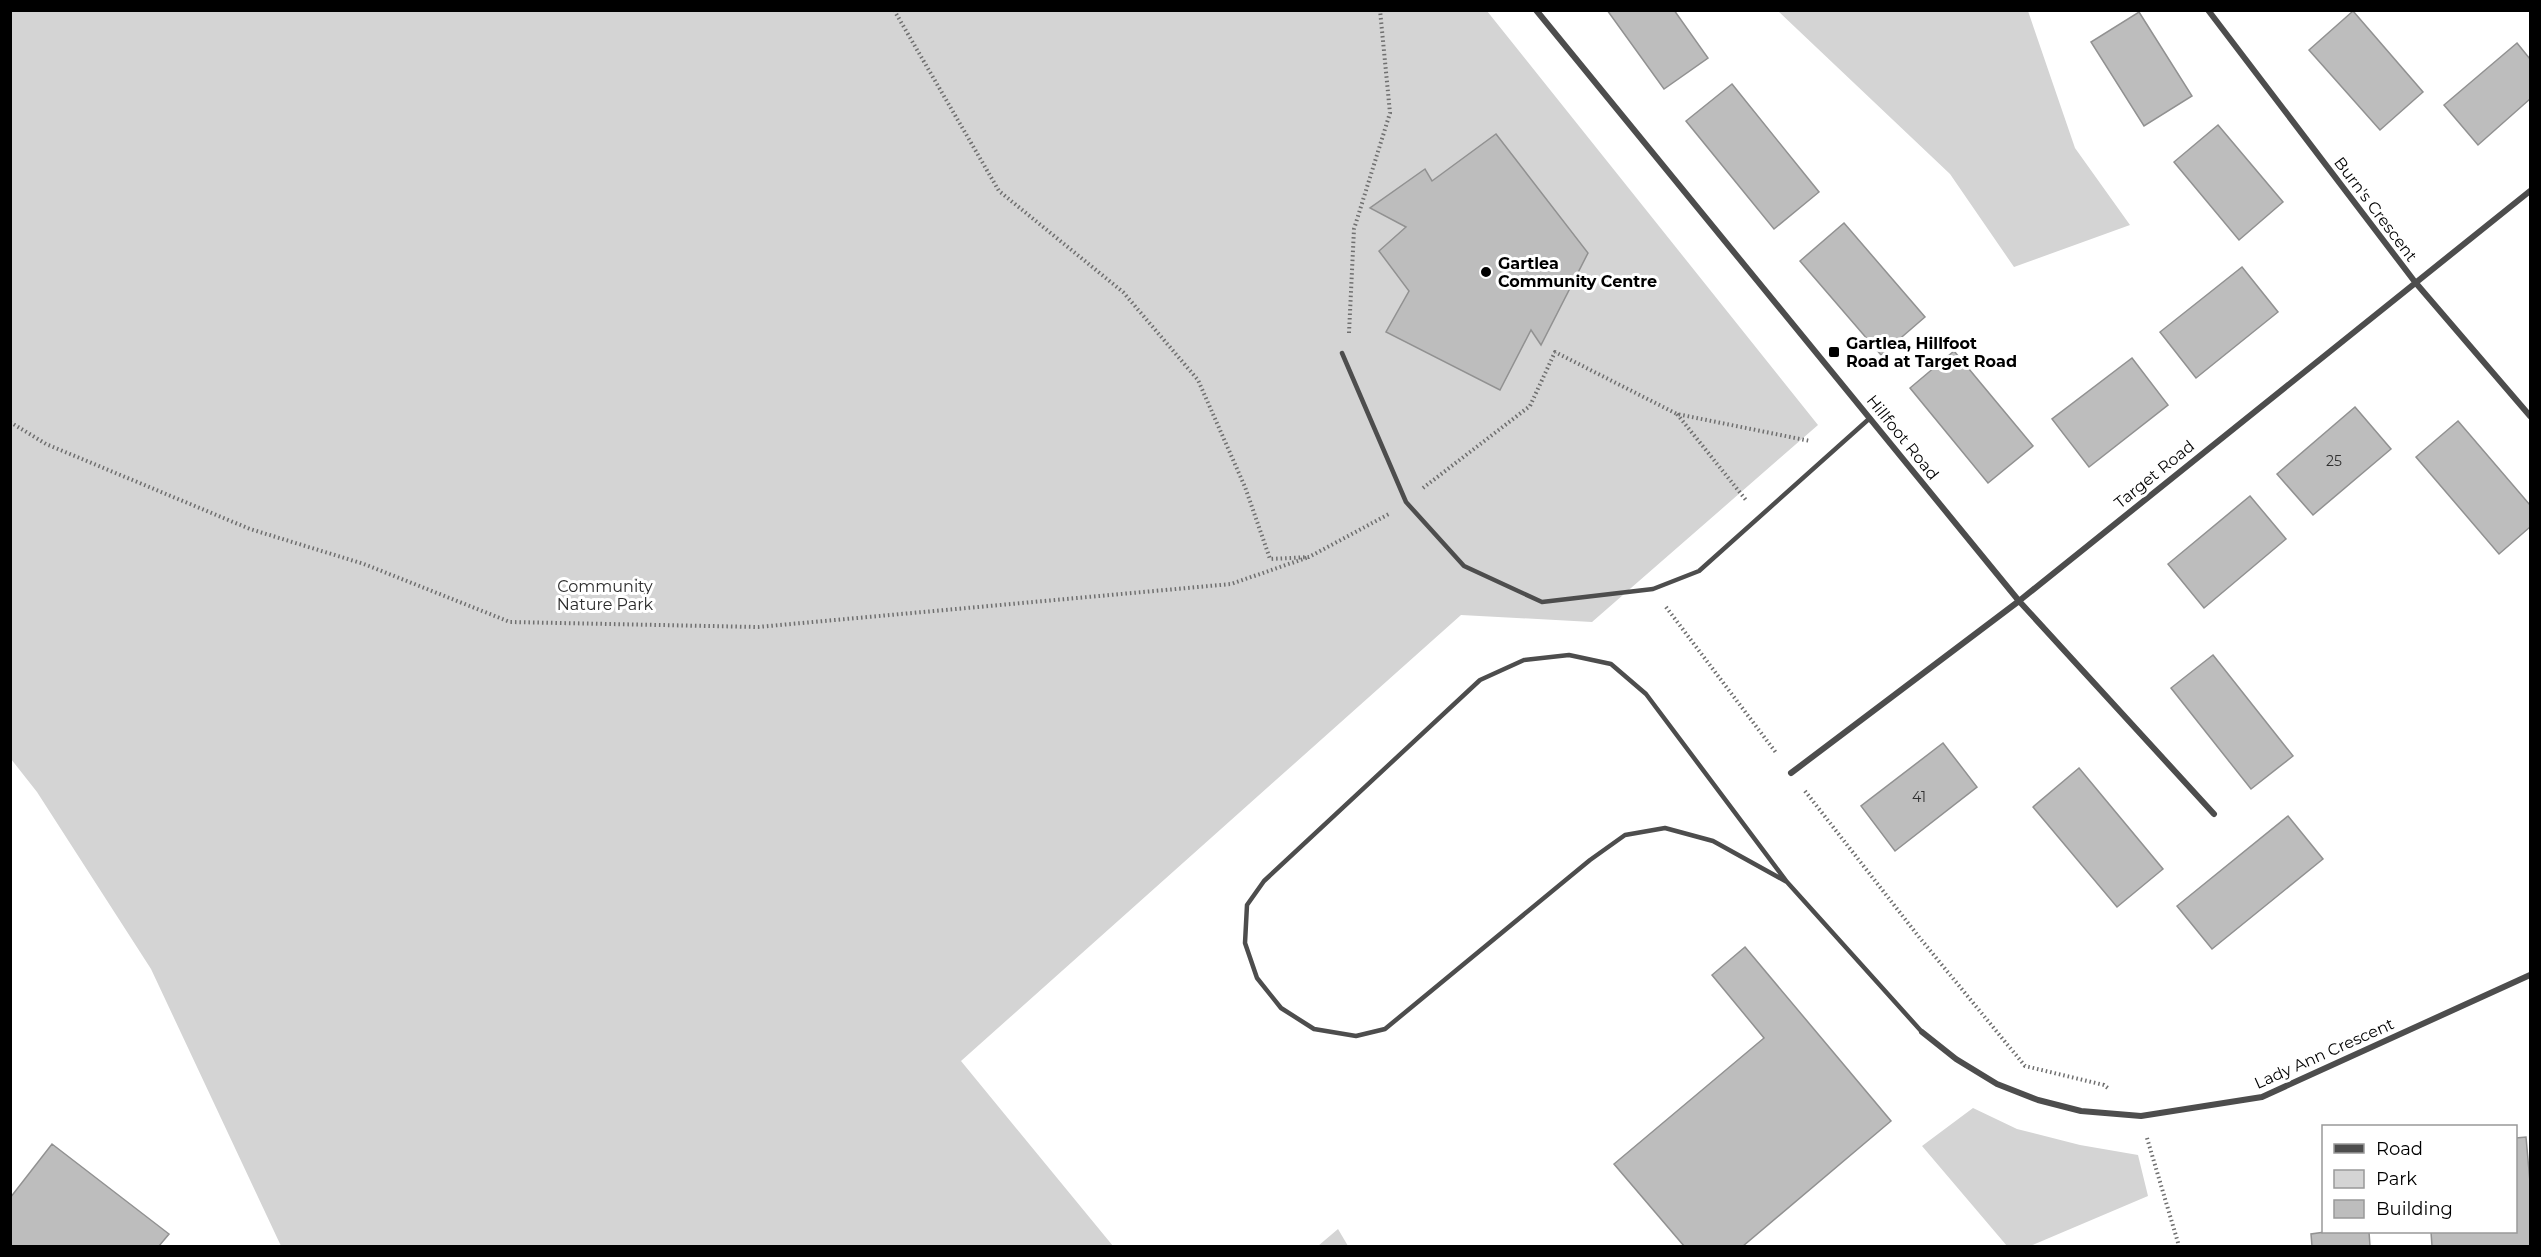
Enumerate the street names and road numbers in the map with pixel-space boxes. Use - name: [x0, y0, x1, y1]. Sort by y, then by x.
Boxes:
- street label: Burn's Crescent: [2330, 153, 2421, 266]
- street label: Hillfoot Road: [1863, 391, 1943, 484]
- street label: Target Road: [2110, 436, 2198, 512]
- street label: Lady Ann Crescent: [2252, 1014, 2397, 1093]

